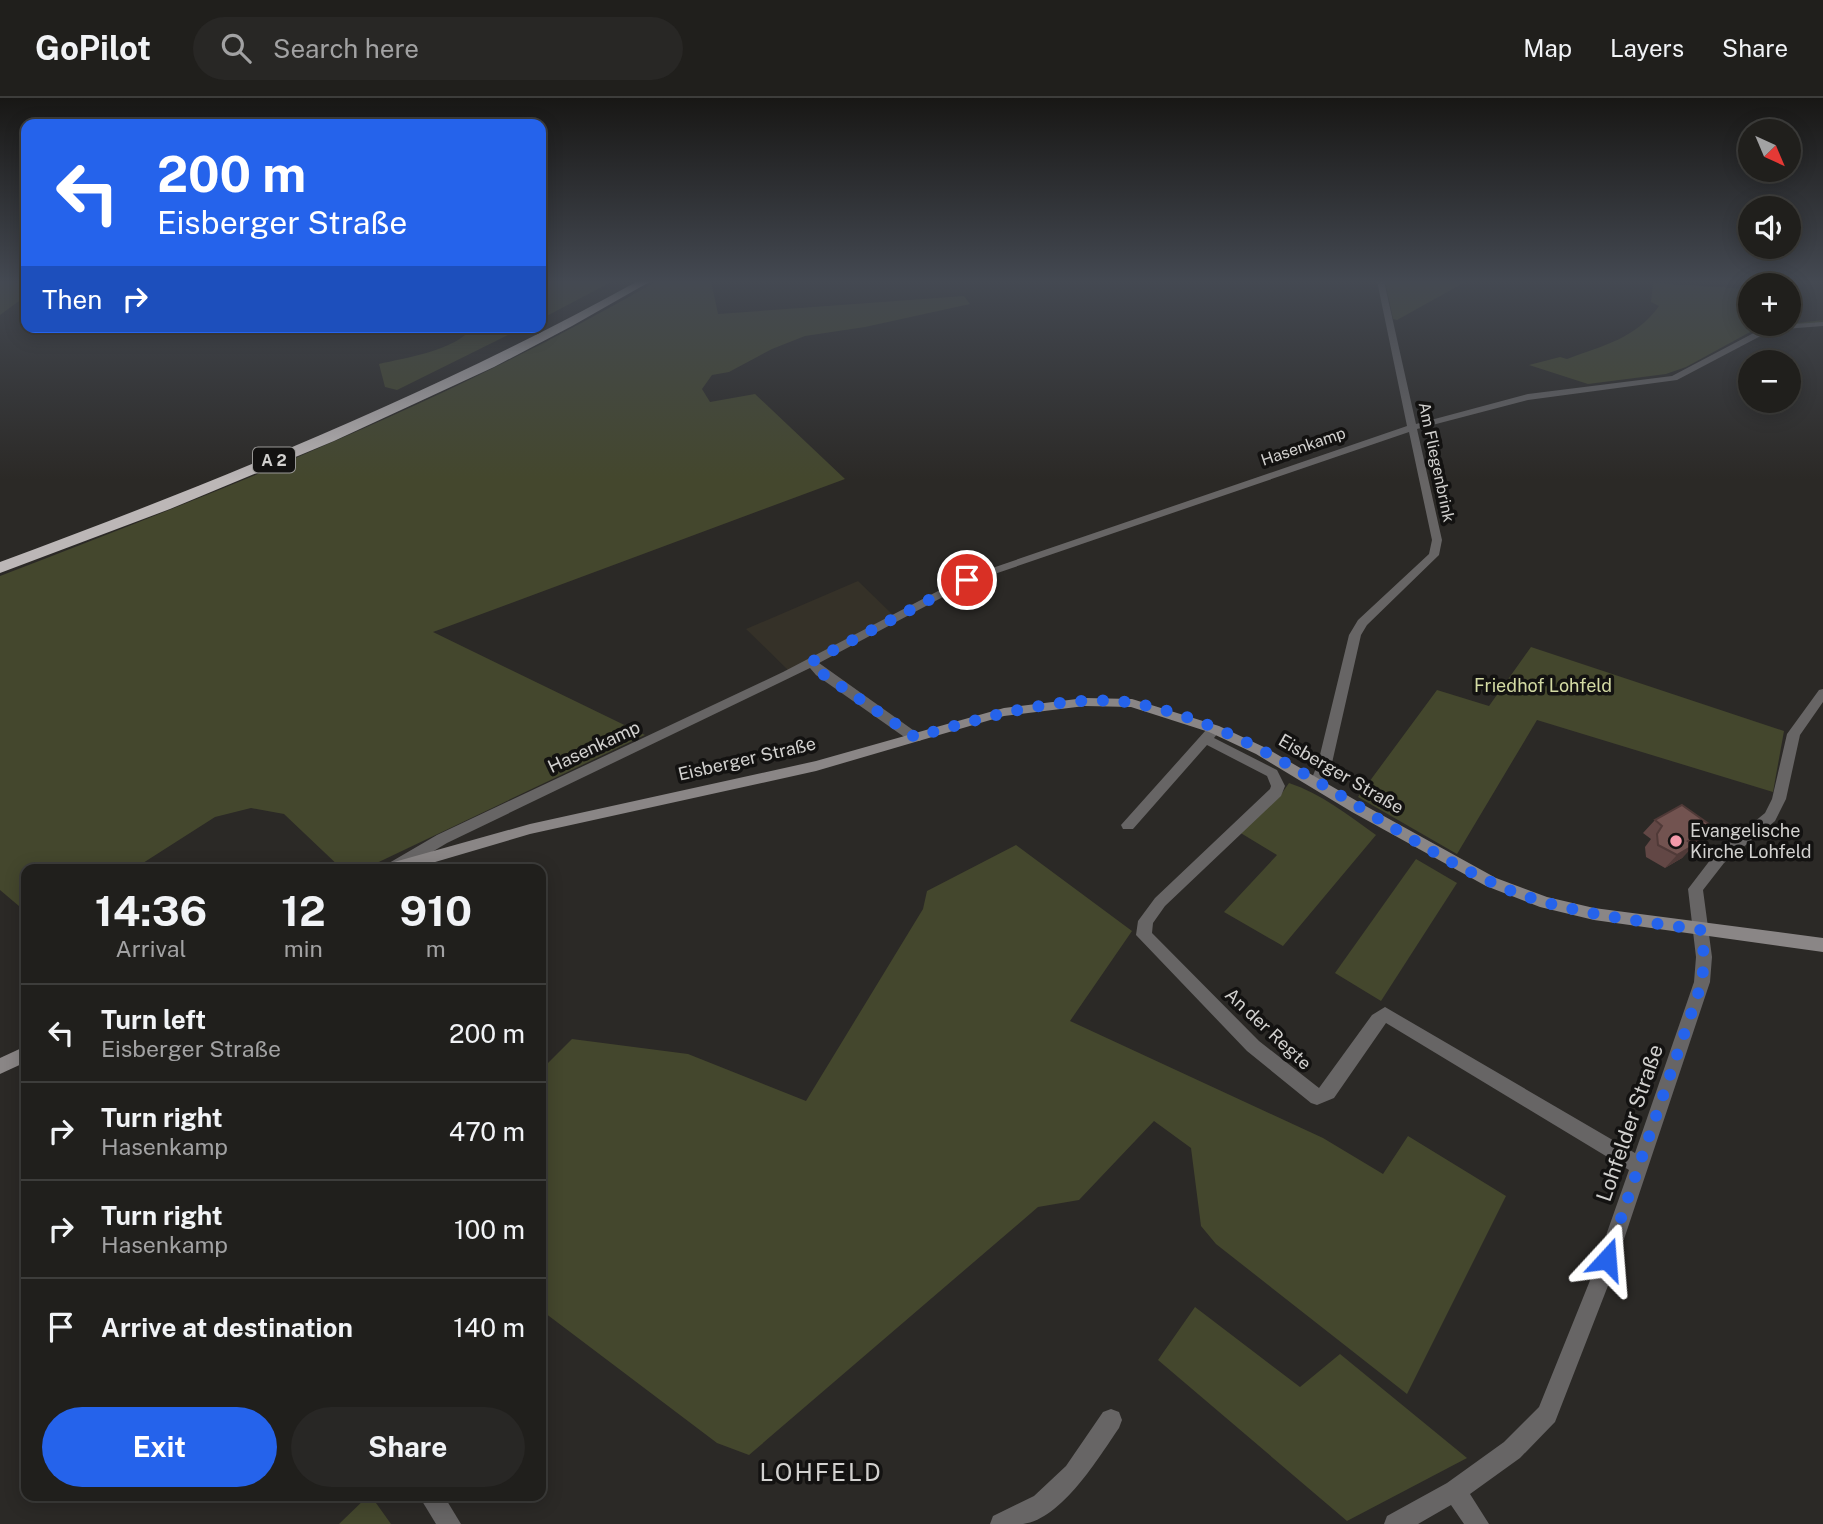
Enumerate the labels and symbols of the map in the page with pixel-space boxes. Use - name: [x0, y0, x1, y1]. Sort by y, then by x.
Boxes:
- north arrow: [1738, 119, 1801, 182]
- street label: Am Fliegenbrink: [1414, 400, 1459, 524]
- street label: Hasenkamp: [1258, 423, 1348, 470]
- road number: A 2: [253, 448, 295, 472]
- pin: [937, 550, 997, 610]
- park label: Friedhof Lohfeld: [1474, 675, 1612, 696]
- street label: Hasenkamp: [544, 716, 643, 777]
- street label: Eisberger Straße: [1275, 729, 1408, 818]
- street label: Eisberger Straße: [676, 732, 818, 785]
- place label: Evangelische Kirche Lohfeld: [1690, 820, 1811, 862]
- marker: Evangelische Kirche Lohfeld: [1668, 833, 1684, 849]
- street label: An der Regte: [1221, 983, 1316, 1074]
- street label: Lohfelder Straße: [1591, 1041, 1668, 1205]
- position arrow: [1570, 1222, 1644, 1296]
- district label: LOHFELD: [759, 1458, 883, 1486]

